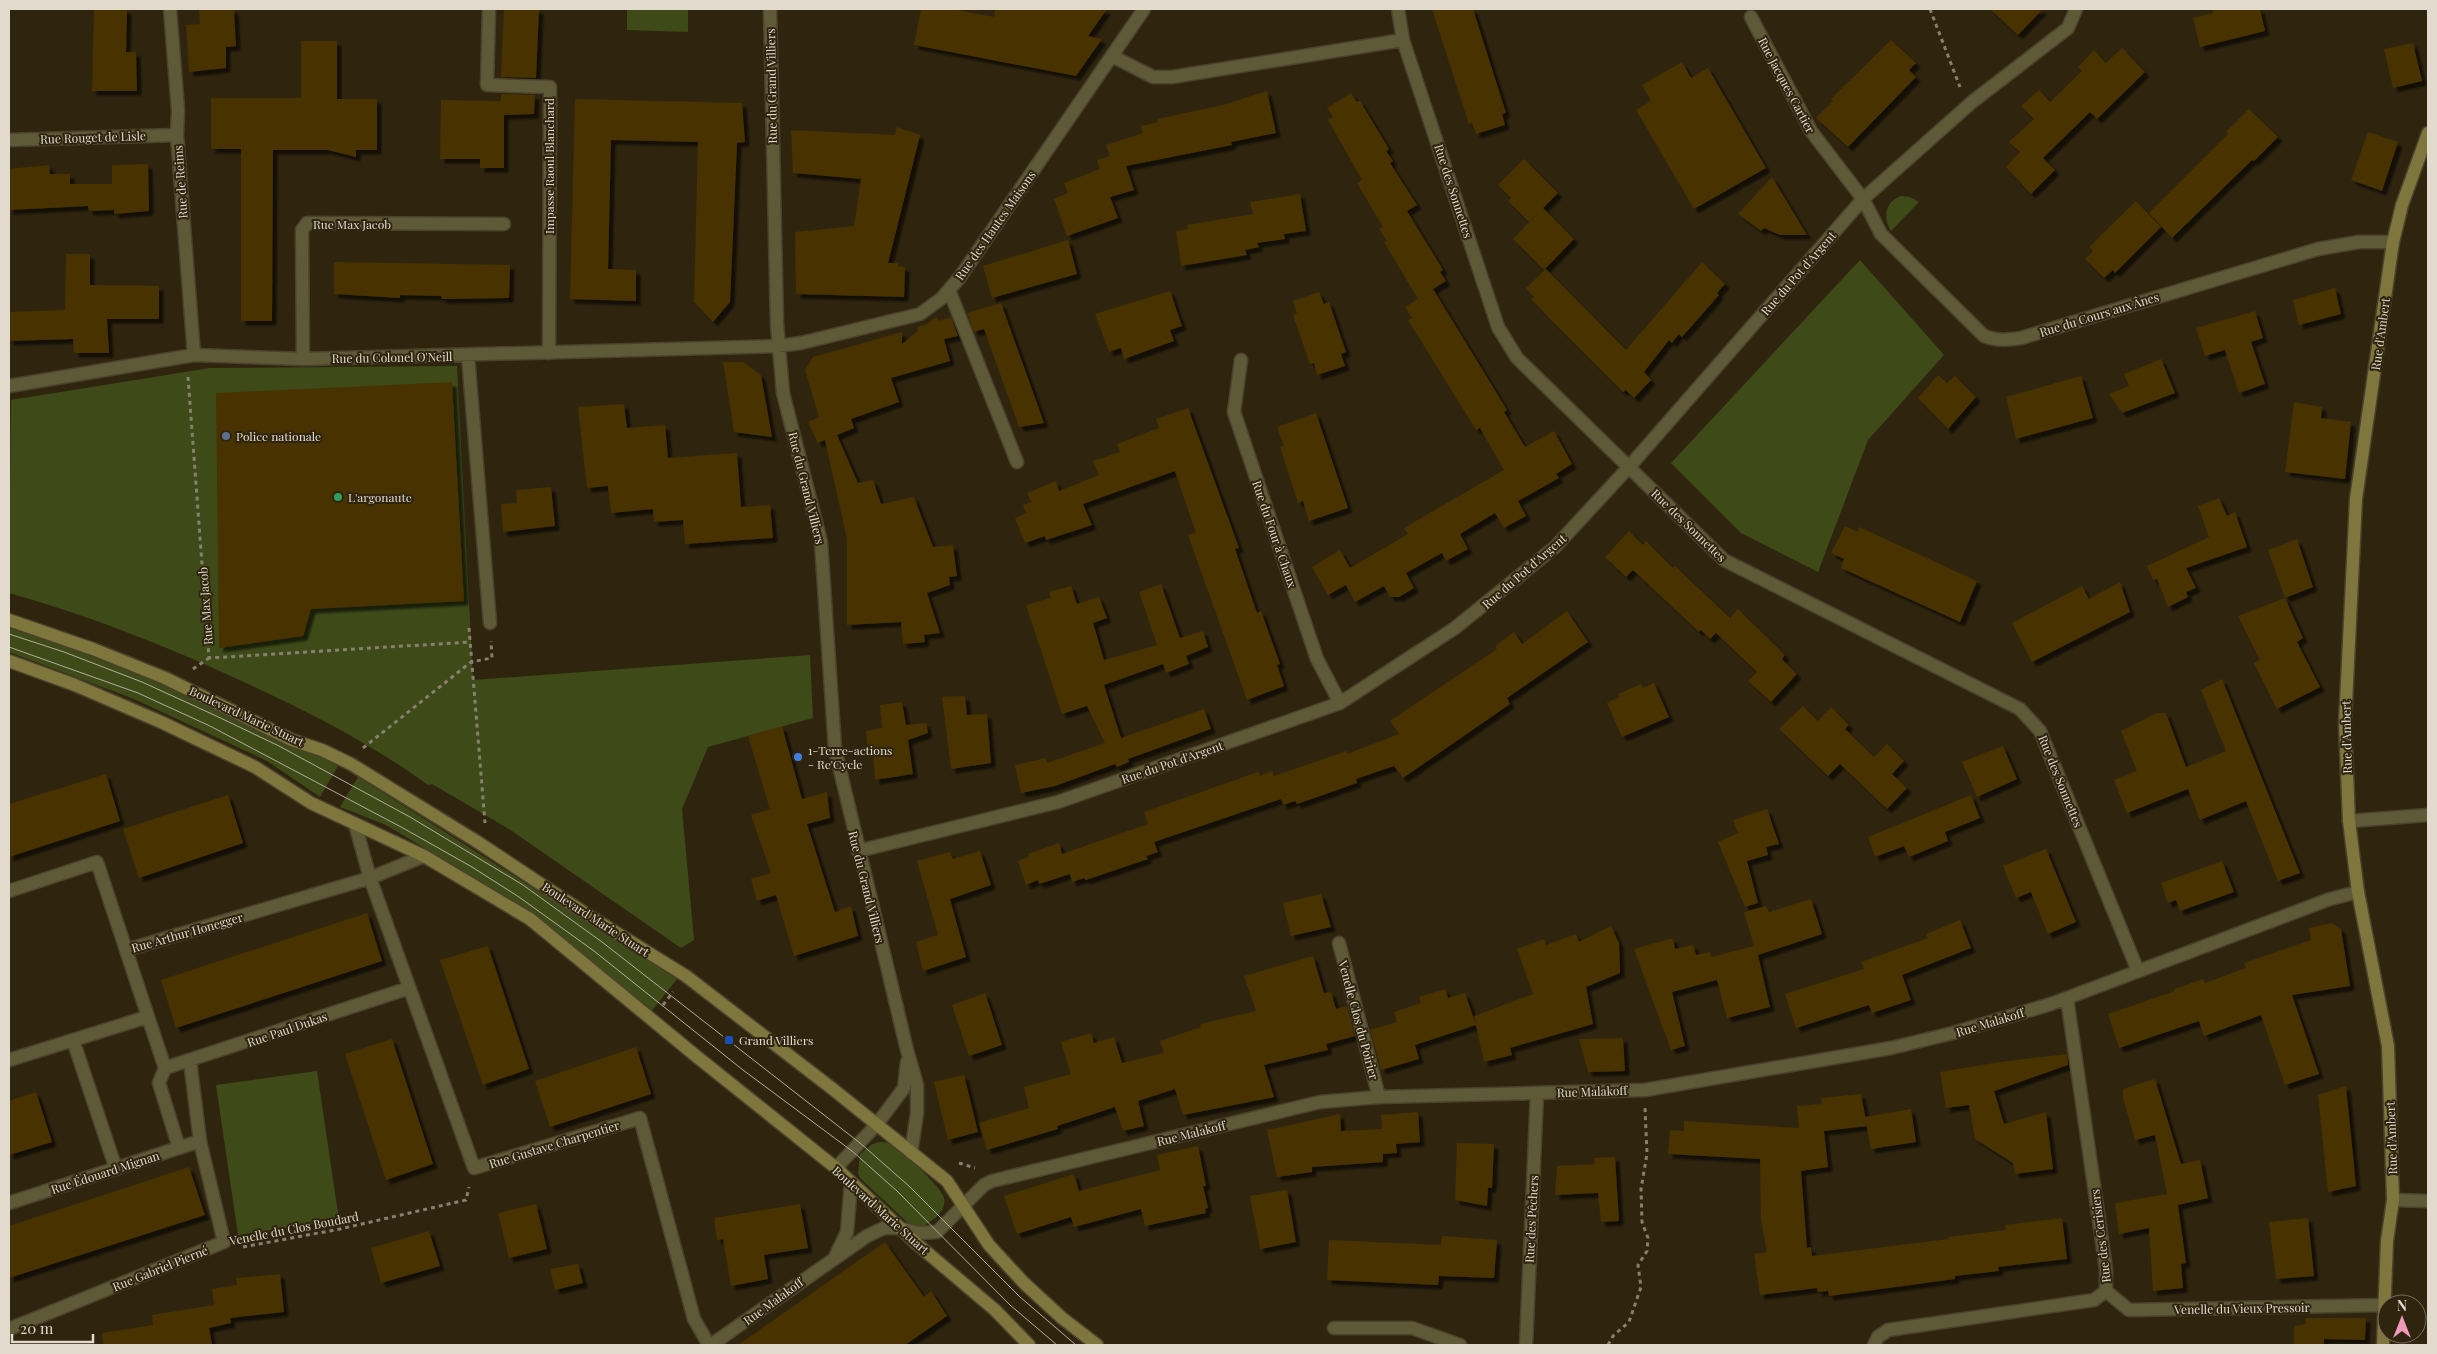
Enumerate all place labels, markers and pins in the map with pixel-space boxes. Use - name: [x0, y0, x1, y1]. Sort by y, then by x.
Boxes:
- place label: Police nationale: [236, 428, 321, 444]
- marker: Police nationale: [220, 430, 232, 442]
- place label: L'argonaute: [348, 489, 412, 505]
- marker: L'argonaute: [332, 491, 344, 503]
- place label: 1-Terre-actions - Re'Cycle: [808, 742, 892, 772]
- marker: 1-Terre-actions - Re'Cycle: [792, 751, 804, 763]
- place label: Grand Villiers: [739, 1032, 813, 1048]
- marker: Grand Villiers: [723, 1034, 735, 1046]

